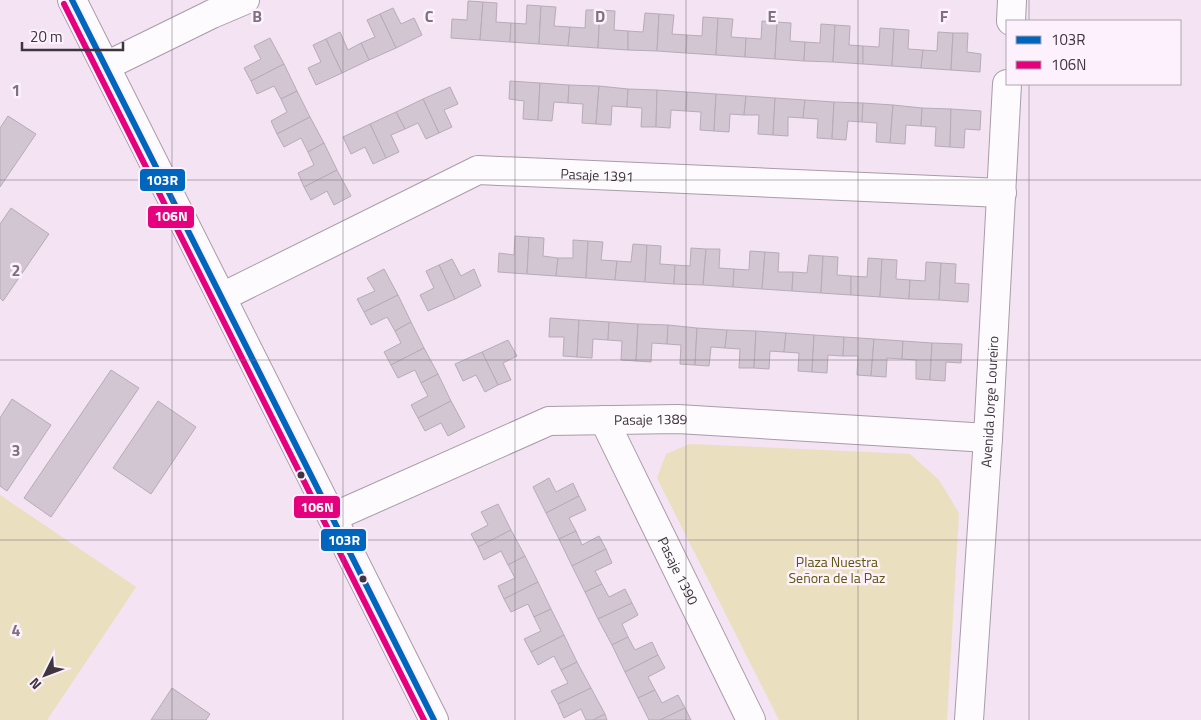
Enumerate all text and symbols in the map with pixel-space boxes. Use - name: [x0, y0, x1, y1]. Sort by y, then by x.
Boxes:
- text: B: [252, 4, 262, 28]
- text: C: [425, 4, 434, 28]
- text: D: [595, 4, 605, 28]
- text: E: [768, 4, 777, 28]
- text: F: [940, 4, 949, 28]
- scale bar: [22, 20, 124, 52]
- legend: [1006, 20, 1181, 85]
- text: 20 m: [30, 25, 63, 48]
- text: 103R: [1051, 28, 1085, 51]
- text: 106N: [1051, 53, 1086, 76]
- text: 1: [12, 78, 20, 102]
- street label: Pasaje 1391: [560, 163, 634, 187]
- line badge: 103R: [139, 168, 186, 192]
- text: 103R: [146, 169, 178, 190]
- line badge: 106N: [147, 205, 195, 229]
- text: 106N: [154, 205, 188, 226]
- text: 2: [12, 258, 20, 282]
- street label: Avenida Jorge Loureiro: [975, 335, 1003, 468]
- street label: Pasaje 1389: [614, 408, 688, 430]
- text: 3: [12, 438, 20, 462]
- unlabelled marker: [296, 470, 306, 480]
- line badge: 106N: [293, 495, 341, 519]
- text: 106N: [300, 496, 334, 517]
- line badge: 103R: [320, 528, 367, 552]
- text: 103R: [328, 529, 360, 550]
- street label: Pasaje 1390: [653, 533, 704, 608]
- park label: Plaza Nuestra Señora de la Paz: [788, 551, 886, 588]
- unlabelled marker: [358, 574, 368, 584]
- text: 4: [12, 618, 21, 642]
- north arrow: [20, 650, 70, 700]
- text: N: [24, 673, 46, 695]

